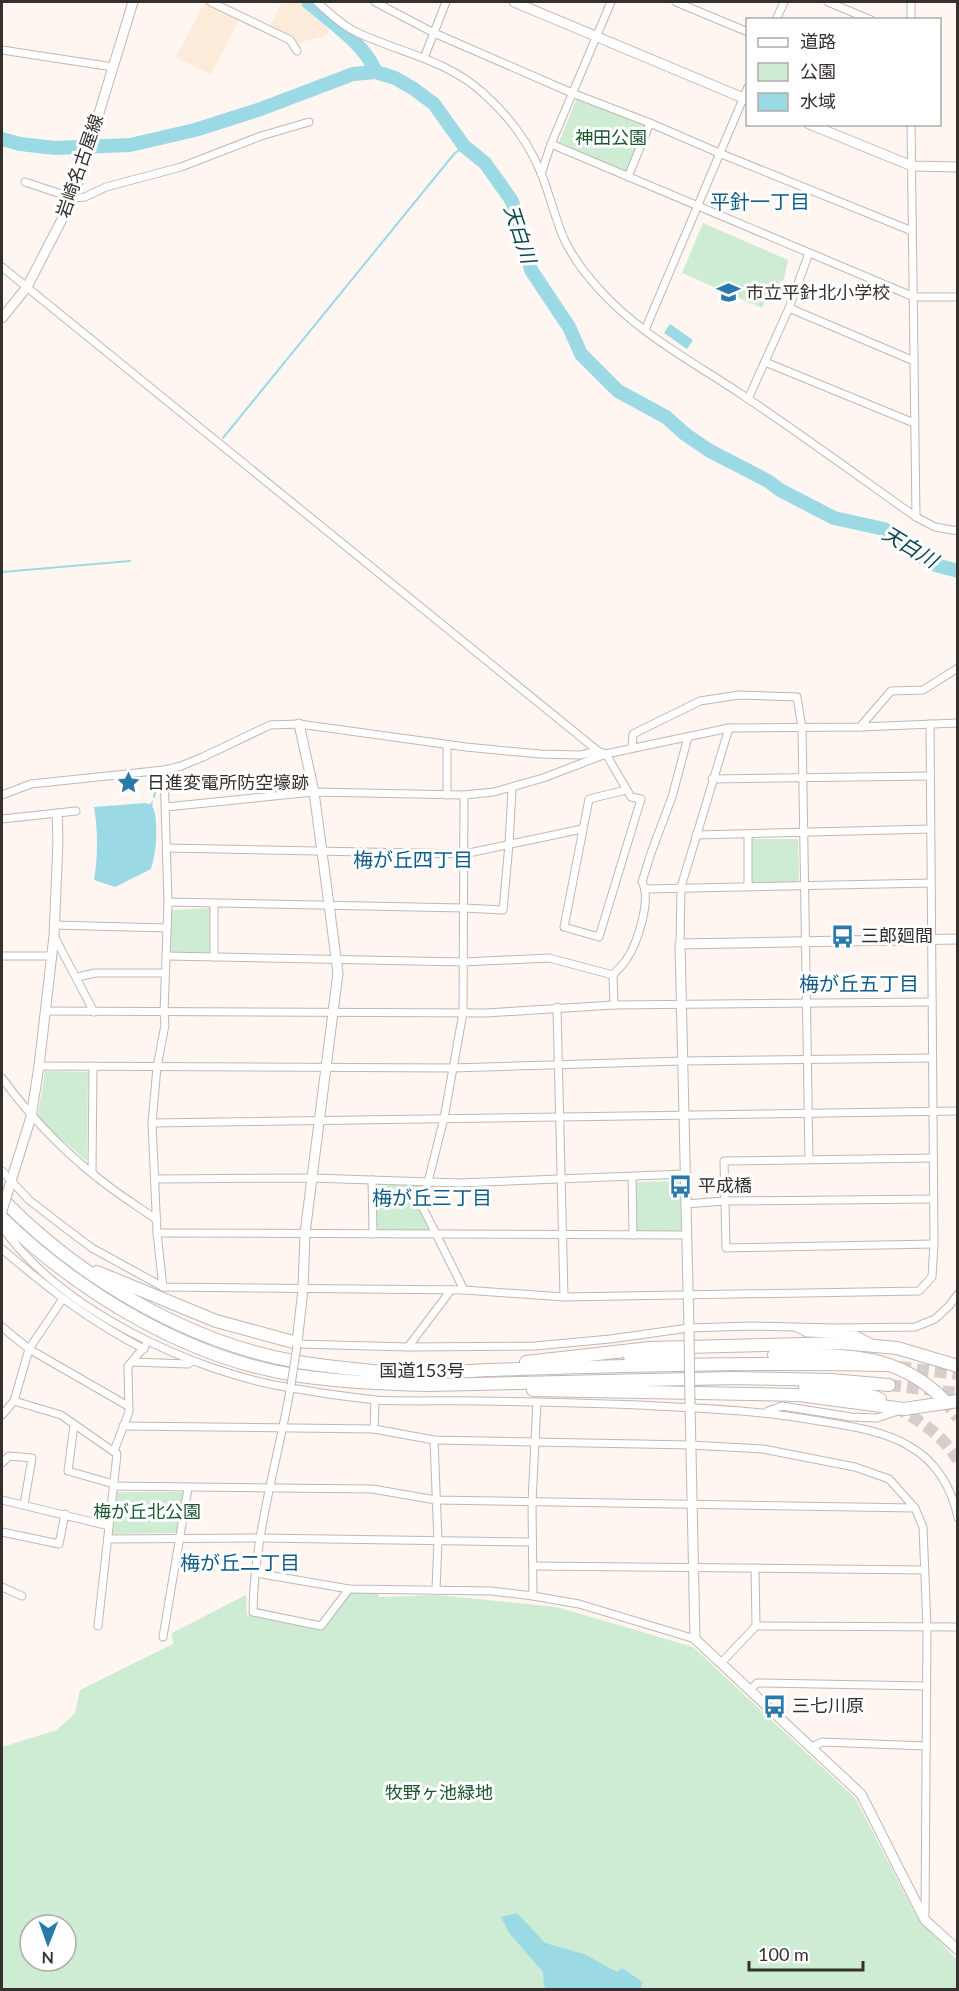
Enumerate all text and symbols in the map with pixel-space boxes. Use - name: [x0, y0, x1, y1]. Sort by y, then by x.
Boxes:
- legend: [746, 18, 941, 126]
- text: 道路: [800, 30, 836, 52]
- text: 公園: [800, 60, 836, 82]
- text: 水域: [800, 90, 836, 112]
- street label: 岩崎名古屋線: [51, 111, 107, 220]
- park label: 神田公園: [575, 126, 647, 148]
- district label: 平針一丁目: [710, 189, 810, 213]
- water label: 天白川: [500, 201, 542, 268]
- school or university icon: 市立平針北小学校: [715, 280, 741, 306]
- place label: 市立平針北小学校: [746, 281, 890, 303]
- water label: 天白川: [879, 520, 944, 573]
- place icon: 日進変電所防空壕跡: [116, 770, 142, 796]
- place label: 日進変電所防空壕跡: [147, 771, 309, 793]
- district label: 梅が丘四丁目: [353, 847, 473, 871]
- bus stop icon: 三郎廻間: [830, 923, 856, 949]
- place label: 三郎廻間: [861, 924, 933, 946]
- district label: 梅が丘五丁目: [799, 971, 919, 995]
- bus stop icon: 平成橋: [667, 1173, 693, 1199]
- place label: 平成橋: [698, 1174, 752, 1196]
- district label: 梅が丘三丁目: [372, 1185, 492, 1209]
- street label: 国道153号: [379, 1359, 465, 1381]
- park label: 梅が丘北公園: [93, 1500, 201, 1522]
- district label: 梅が丘二丁目: [180, 1550, 300, 1574]
- bus stop icon: 三七川原: [761, 1693, 787, 1719]
- place label: 三七川原: [792, 1694, 864, 1716]
- park label: 牧野ヶ池緑地: [385, 1781, 493, 1803]
- north arrow: [18, 1913, 78, 1973]
- scale bar: [749, 1934, 863, 1972]
- text: 100 m: [758, 1943, 809, 1965]
- text: N: [41, 1949, 54, 1968]

